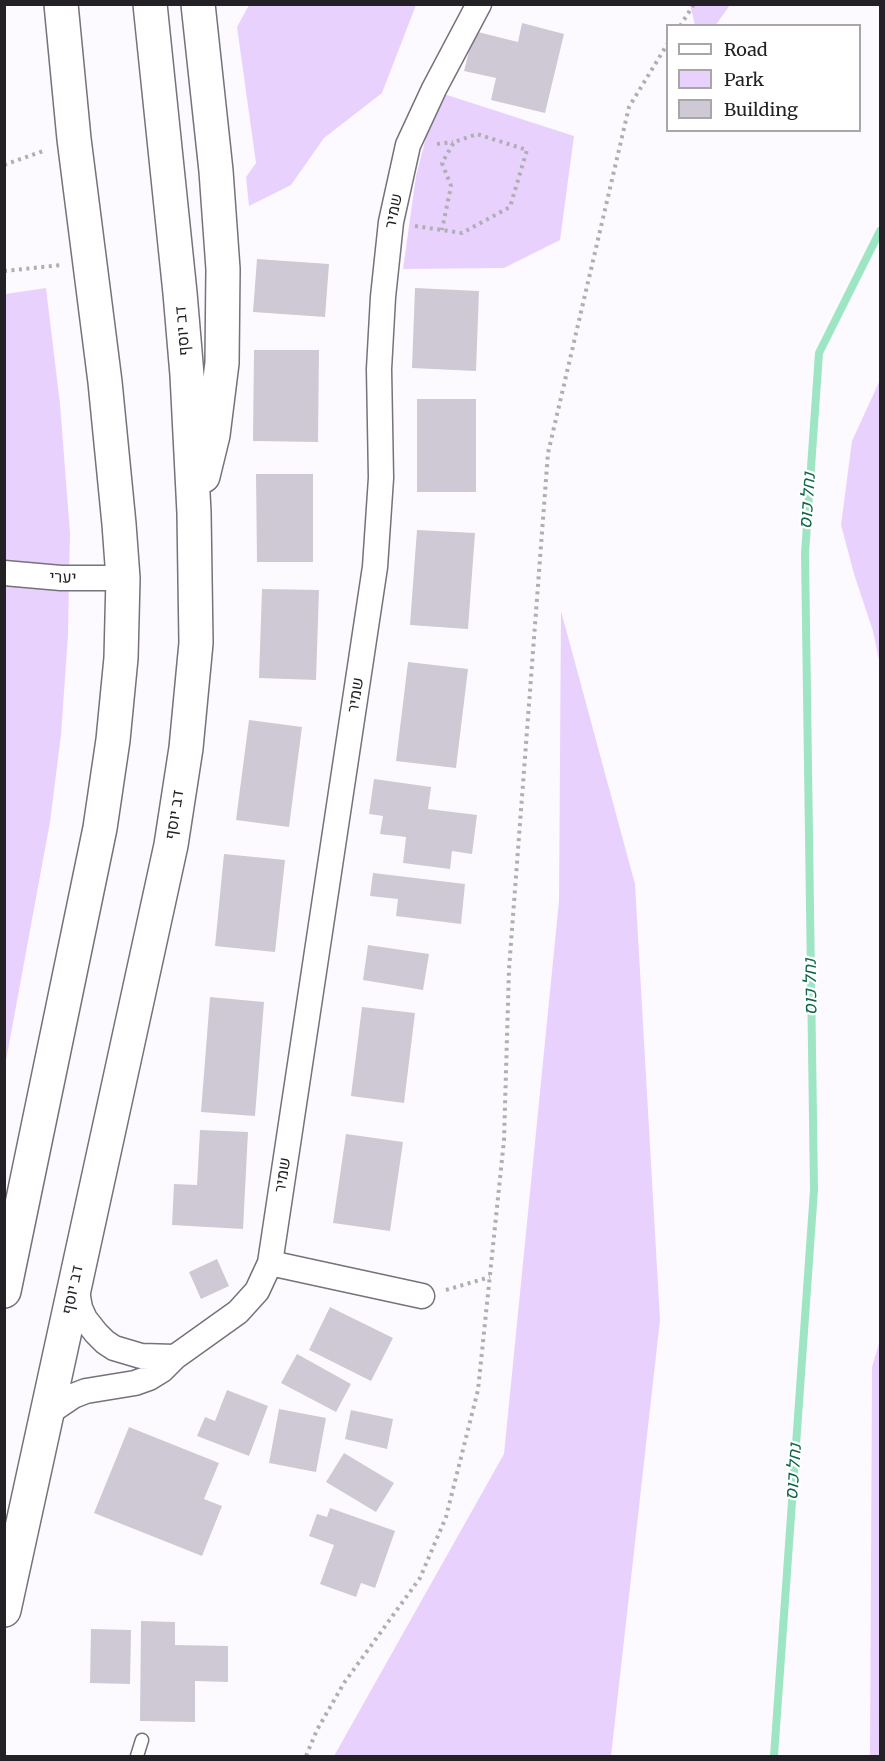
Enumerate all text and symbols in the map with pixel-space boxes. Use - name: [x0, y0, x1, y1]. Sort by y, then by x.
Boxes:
- legend: [666, 24, 861, 132]
- text: Road: [724, 38, 768, 61]
- text: Park: [724, 68, 764, 91]
- text: Building: [724, 98, 798, 121]
- street label: שמיר: [381, 192, 407, 230]
- street label: דב יוסף: [171, 305, 195, 357]
- water label: נחל כוס: [795, 472, 821, 530]
- street label: יערי: [49, 568, 77, 588]
- street label: שמיר: [344, 676, 368, 714]
- street label: דב יוסף: [162, 789, 188, 841]
- water label: נחל כוס: [800, 958, 822, 1016]
- street label: שמיר: [271, 1156, 295, 1194]
- street label: דב יוסף: [58, 1264, 88, 1316]
- water label: נחל כוס: [781, 1443, 807, 1501]

